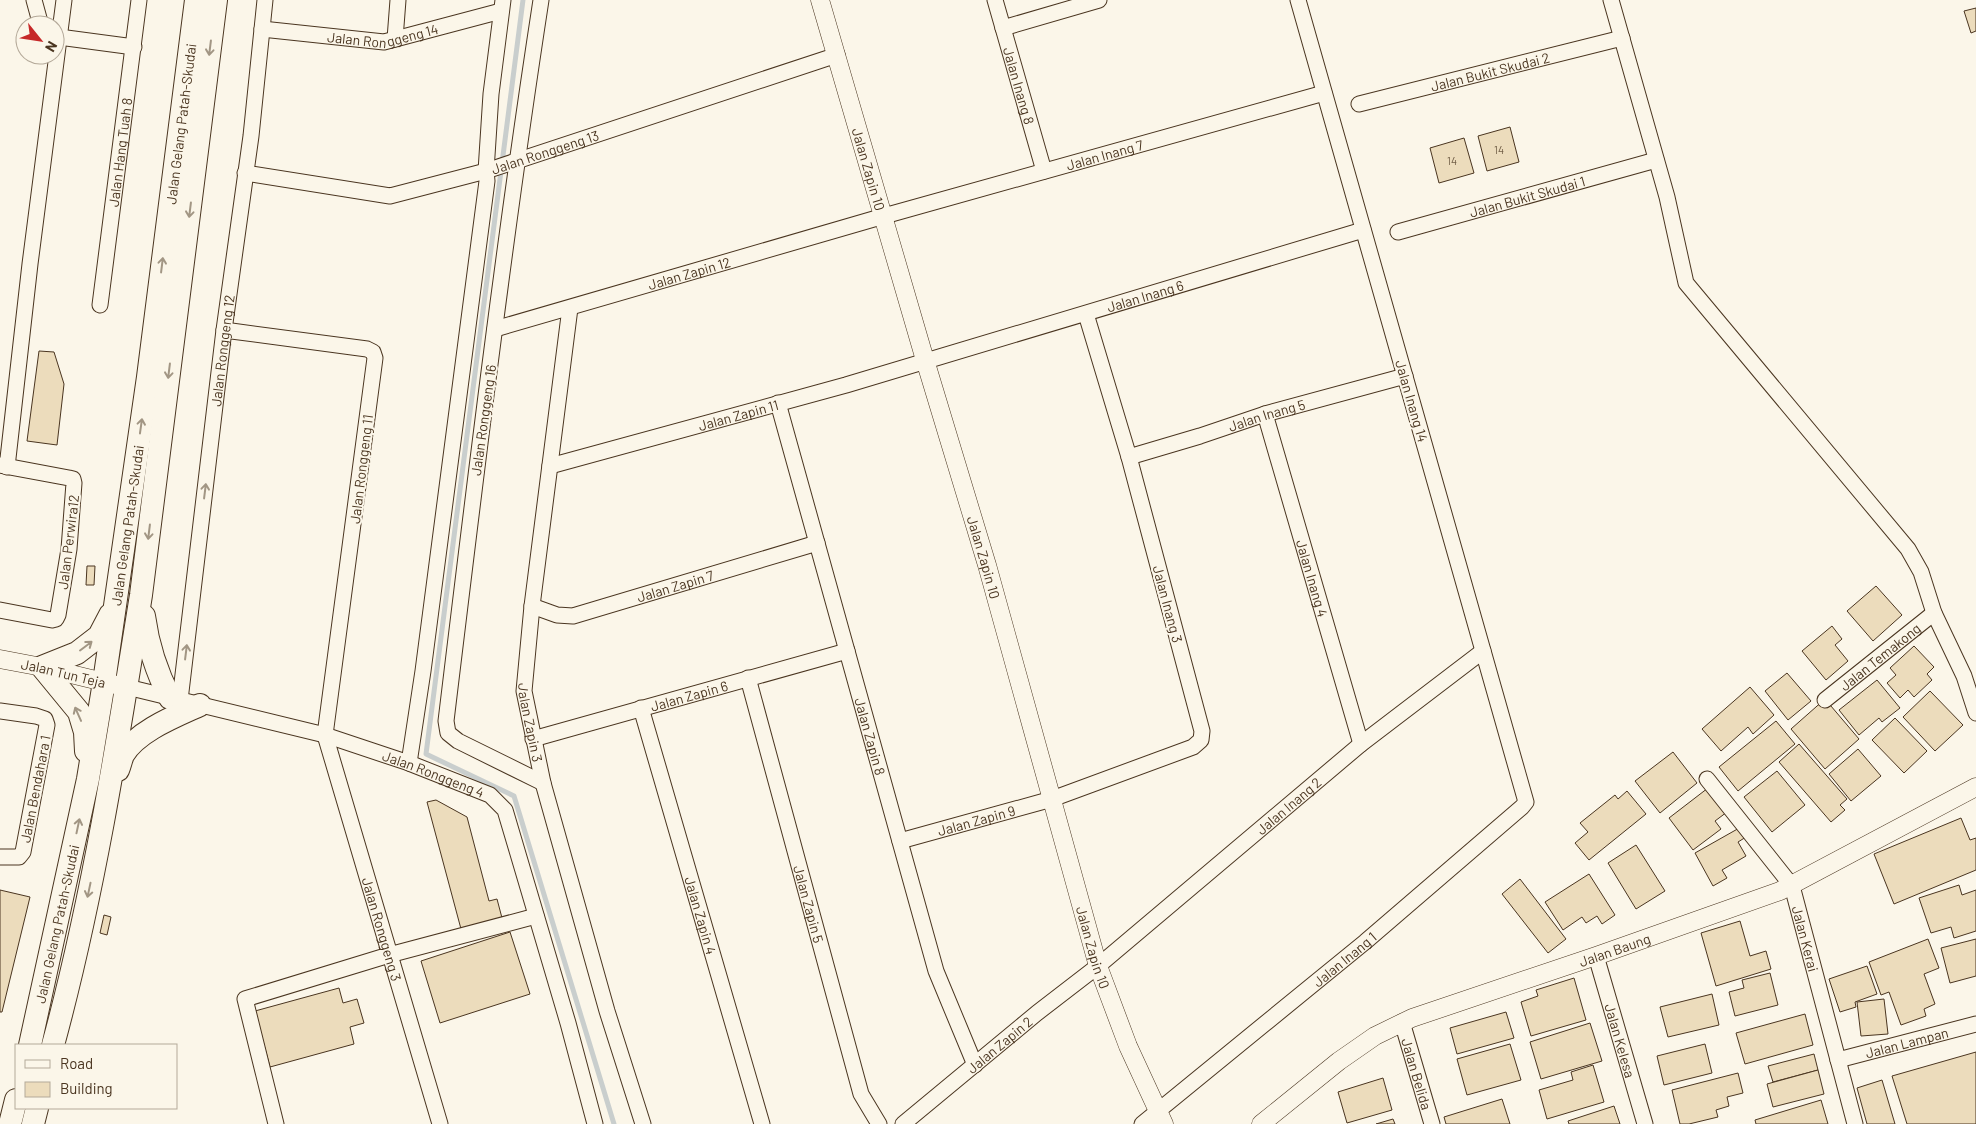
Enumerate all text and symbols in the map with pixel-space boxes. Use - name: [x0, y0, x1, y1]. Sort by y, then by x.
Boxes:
- north arrow: [15, 15, 65, 65]
- street label: Jalan Ronggeng 14: [326, 20, 440, 51]
- text: N: [42, 38, 61, 55]
- one-way arrow: [205, 40, 215, 56]
- street label: Jalan Gelang Patah-Skudai: [162, 42, 199, 205]
- street label: Jalan Inang 8: [1000, 45, 1039, 126]
- street label: Jalan Bukit Skudai 2: [1429, 48, 1551, 94]
- street label: Jalan Hang Tuah 8: [104, 97, 135, 208]
- street label: Jalan Ronggeng 13: [489, 126, 601, 177]
- street label: Jalan Zapin 10: [849, 126, 889, 212]
- street label: Jalan Inang 7: [1064, 135, 1145, 173]
- house number: 14: [1494, 143, 1504, 156]
- house number: 14: [1447, 154, 1457, 167]
- street label: Jalan Bukit Skudai 1: [1467, 172, 1587, 220]
- one-way arrow: [185, 201, 195, 217]
- street label: Jalan Zapin 12: [646, 253, 732, 293]
- one-way arrow: [157, 257, 167, 273]
- street label: Jalan Inang 6: [1104, 276, 1185, 315]
- street label: Jalan Ronggeng 12: [206, 294, 237, 407]
- street label: Jalan Inang 14: [1392, 358, 1432, 444]
- one-way arrow: [164, 362, 174, 378]
- street label: Jalan Ronggeng 16: [467, 363, 499, 477]
- street label: Jalan Zapin 11: [696, 395, 780, 434]
- street label: Jalan Inang 5: [1226, 395, 1307, 434]
- street label: Jalan Ronggeng 11: [346, 413, 376, 525]
- one-way arrow: [136, 418, 146, 434]
- street label: Jalan Gelang Patah-Skudai: [107, 444, 147, 607]
- one-way arrow: [200, 483, 210, 499]
- street label: Jalan Perwira12: [54, 494, 82, 590]
- street label: Jalan Zapin 10: [964, 514, 1004, 601]
- one-way arrow: [144, 524, 154, 540]
- street label: Jalan Inang 4: [1293, 537, 1332, 619]
- street label: Jalan Inang 3: [1150, 563, 1186, 645]
- street label: Jalan Zapin 7: [635, 566, 716, 605]
- street label: Jalan Temakong: [1836, 619, 1924, 694]
- one-way arrow: [79, 641, 92, 652]
- one-way arrow: [181, 644, 191, 660]
- street label: Jalan Tun Teja: [20, 655, 108, 691]
- street label: Jalan Zapin 6: [648, 676, 730, 714]
- street label: Jalan Zapin 3: [515, 683, 547, 763]
- street label: Jalan Zapin 8: [852, 696, 890, 777]
- one-way arrow: [73, 707, 83, 722]
- street label: Jalan Bendahara 1: [16, 734, 54, 844]
- street label: Jalan Ronggeng 4: [381, 746, 487, 801]
- street label: Jalan Inang 2: [1252, 773, 1324, 838]
- street label: Jalan Zapin 9: [935, 801, 1017, 839]
- one-way arrow: [74, 819, 83, 835]
- street label: Jalan Gelang Patah-Skudai: [31, 843, 82, 1005]
- street label: Jalan Zapin 5: [791, 863, 828, 945]
- street label: Jalan Ronggeng 3: [359, 875, 406, 983]
- street label: Jalan Zapin 4: [682, 875, 721, 956]
- one-way arrow: [84, 882, 93, 898]
- street label: Jalan Zapin 10: [1073, 904, 1114, 991]
- street label: Jalan Kerai: [1789, 904, 1823, 973]
- street label: Jalan Inang 1: [1309, 928, 1379, 990]
- street label: Jalan Baung: [1577, 929, 1652, 970]
- street label: Jalan Kelesa: [1602, 1001, 1639, 1079]
- street label: Jalan Zapin 2: [963, 1012, 1035, 1076]
- street label: Jalan Lampan: [1863, 1023, 1950, 1061]
- street label: Jalan Belida: [1399, 1036, 1436, 1112]
- legend: [15, 1044, 178, 1109]
- text: Road: [60, 1054, 93, 1072]
- text: Building: [60, 1079, 113, 1097]

